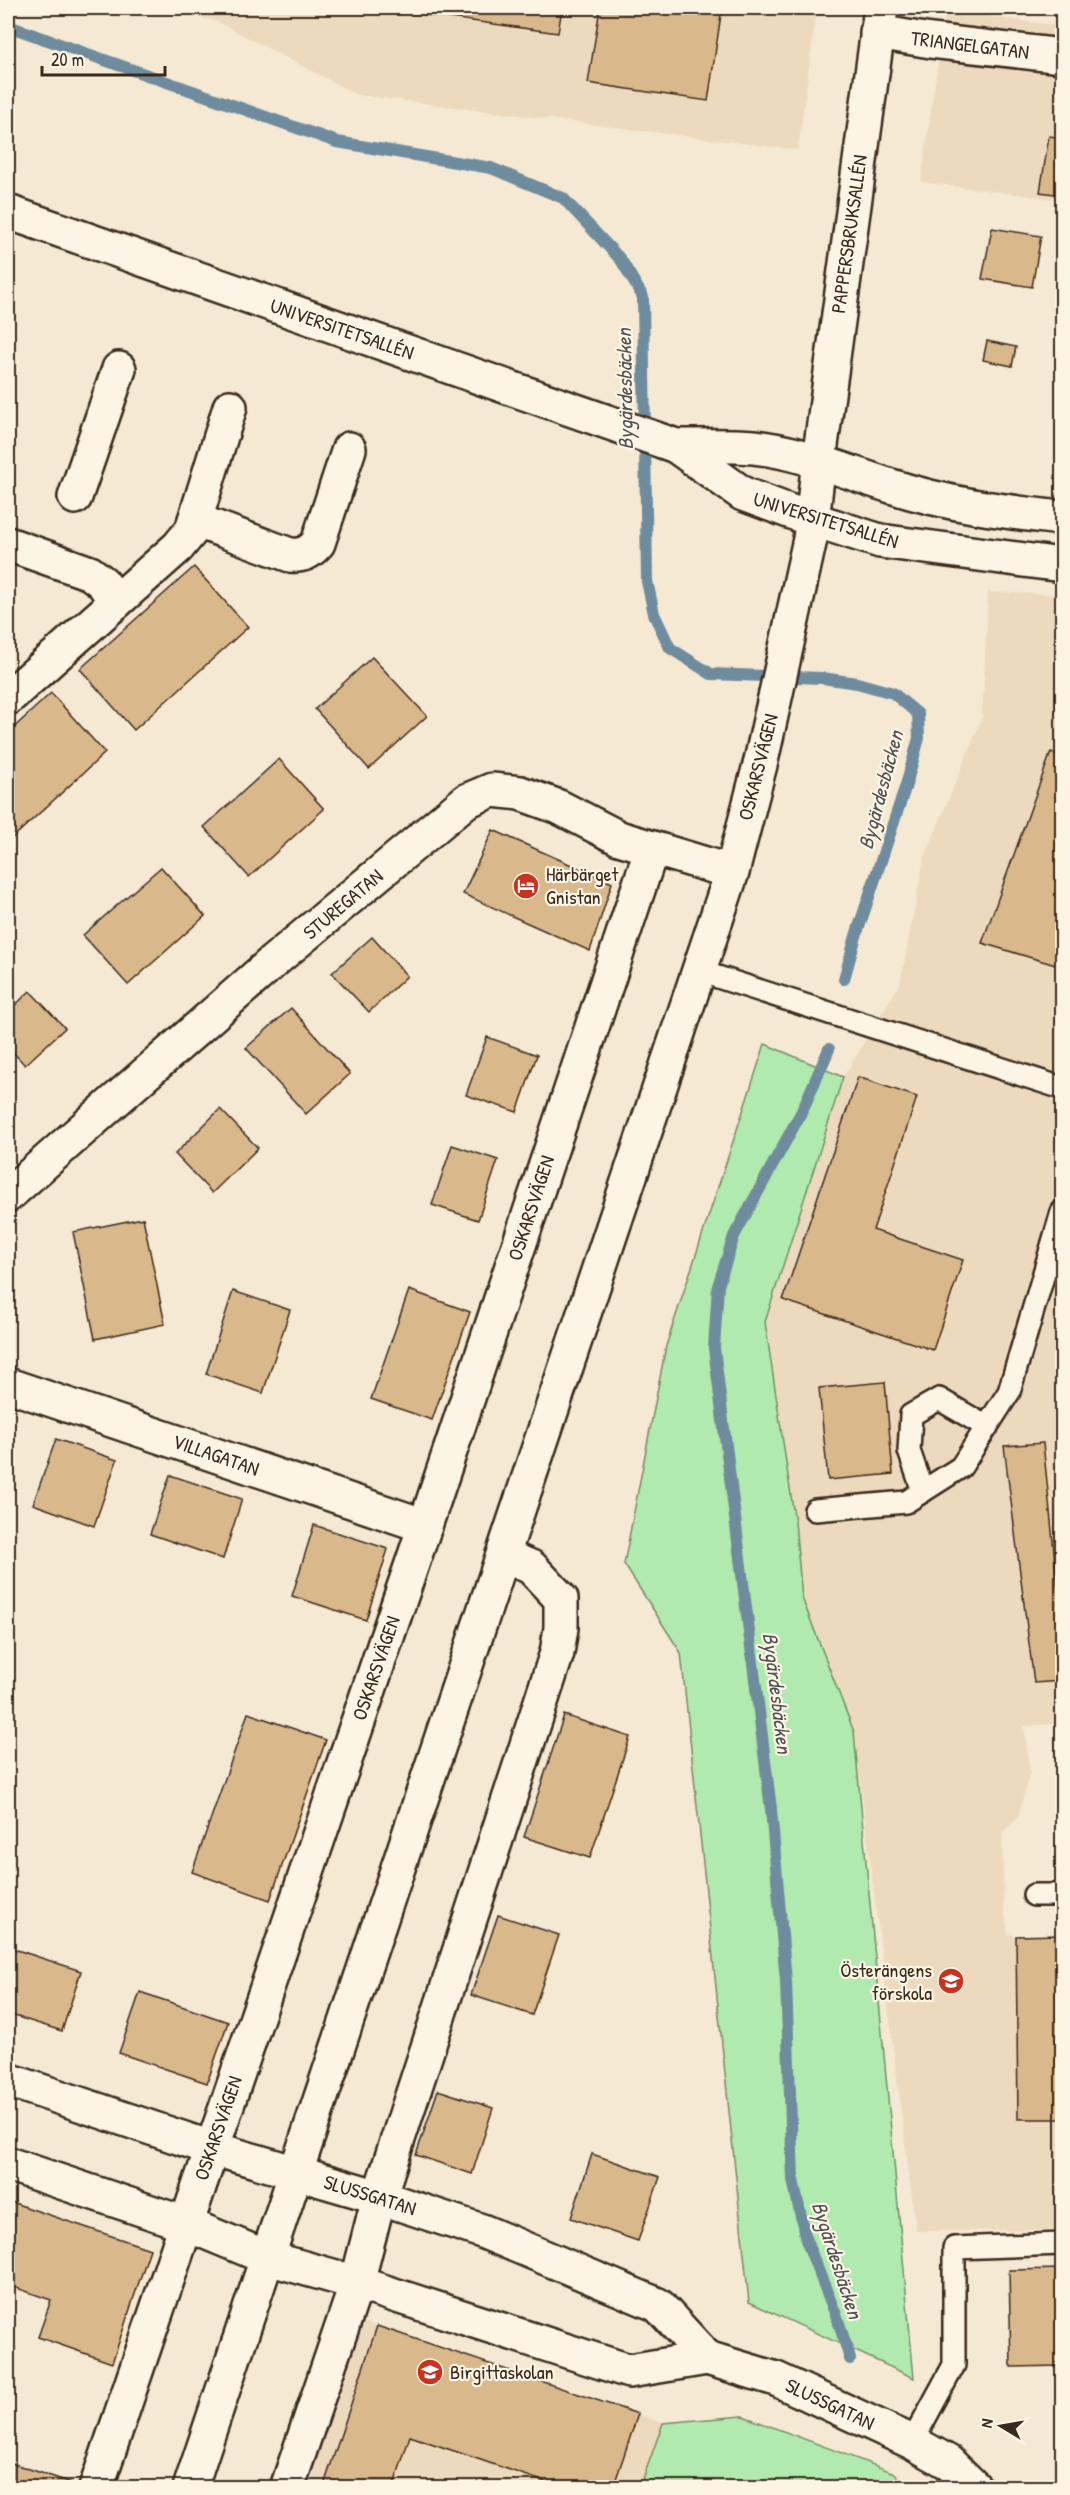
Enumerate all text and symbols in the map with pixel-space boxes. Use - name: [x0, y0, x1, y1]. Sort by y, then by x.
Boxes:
- street label: TRIANGELGATAN: [910, 24, 1031, 65]
- scale bar: [42, 39, 165, 77]
- text: 20 m: [51, 47, 84, 72]
- street label: PAPPERSBRUKSALLÉN: [824, 153, 873, 315]
- street label: UNIVERSITETSALLÉN: [267, 291, 418, 366]
- water label: Bygärdesbäcken: [609, 327, 640, 450]
- street label: UNIVERSITETSALLÉN: [750, 485, 902, 554]
- street label: OSKARSVÄGEN: [731, 711, 784, 823]
- water label: Bygärdesbäcken: [851, 726, 911, 852]
- place label: Härbärget Gnistan: [546, 860, 620, 910]
- street label: STUREGATAN: [297, 862, 388, 945]
- hotel icon: Härbärget Gnistan: [511, 871, 541, 901]
- street label: OSKARSVÄGEN: [501, 1152, 560, 1264]
- street label: VILLAGATAN: [169, 1427, 263, 1482]
- street label: OSKARSVÄGEN: [345, 1612, 406, 1724]
- water label: Bygärdesbäcken: [756, 1631, 799, 1756]
- place label: Österängens förskola: [840, 1956, 932, 2006]
- school or university icon: Österängens förskola: [936, 1966, 966, 1996]
- street label: OSKARSVÄGEN: [187, 2072, 248, 2184]
- street label: SLUSSGATAN: [321, 2168, 420, 2221]
- water label: Bygärdesbäcken: [805, 2198, 870, 2323]
- school or university icon: Birgittaskolan: [415, 2357, 445, 2387]
- place label: Birgittaskolan: [450, 2358, 554, 2385]
- street label: SLUSSGATAN: [781, 2371, 879, 2436]
- north arrow: [971, 2396, 1031, 2456]
- text: N: [975, 2416, 998, 2429]

